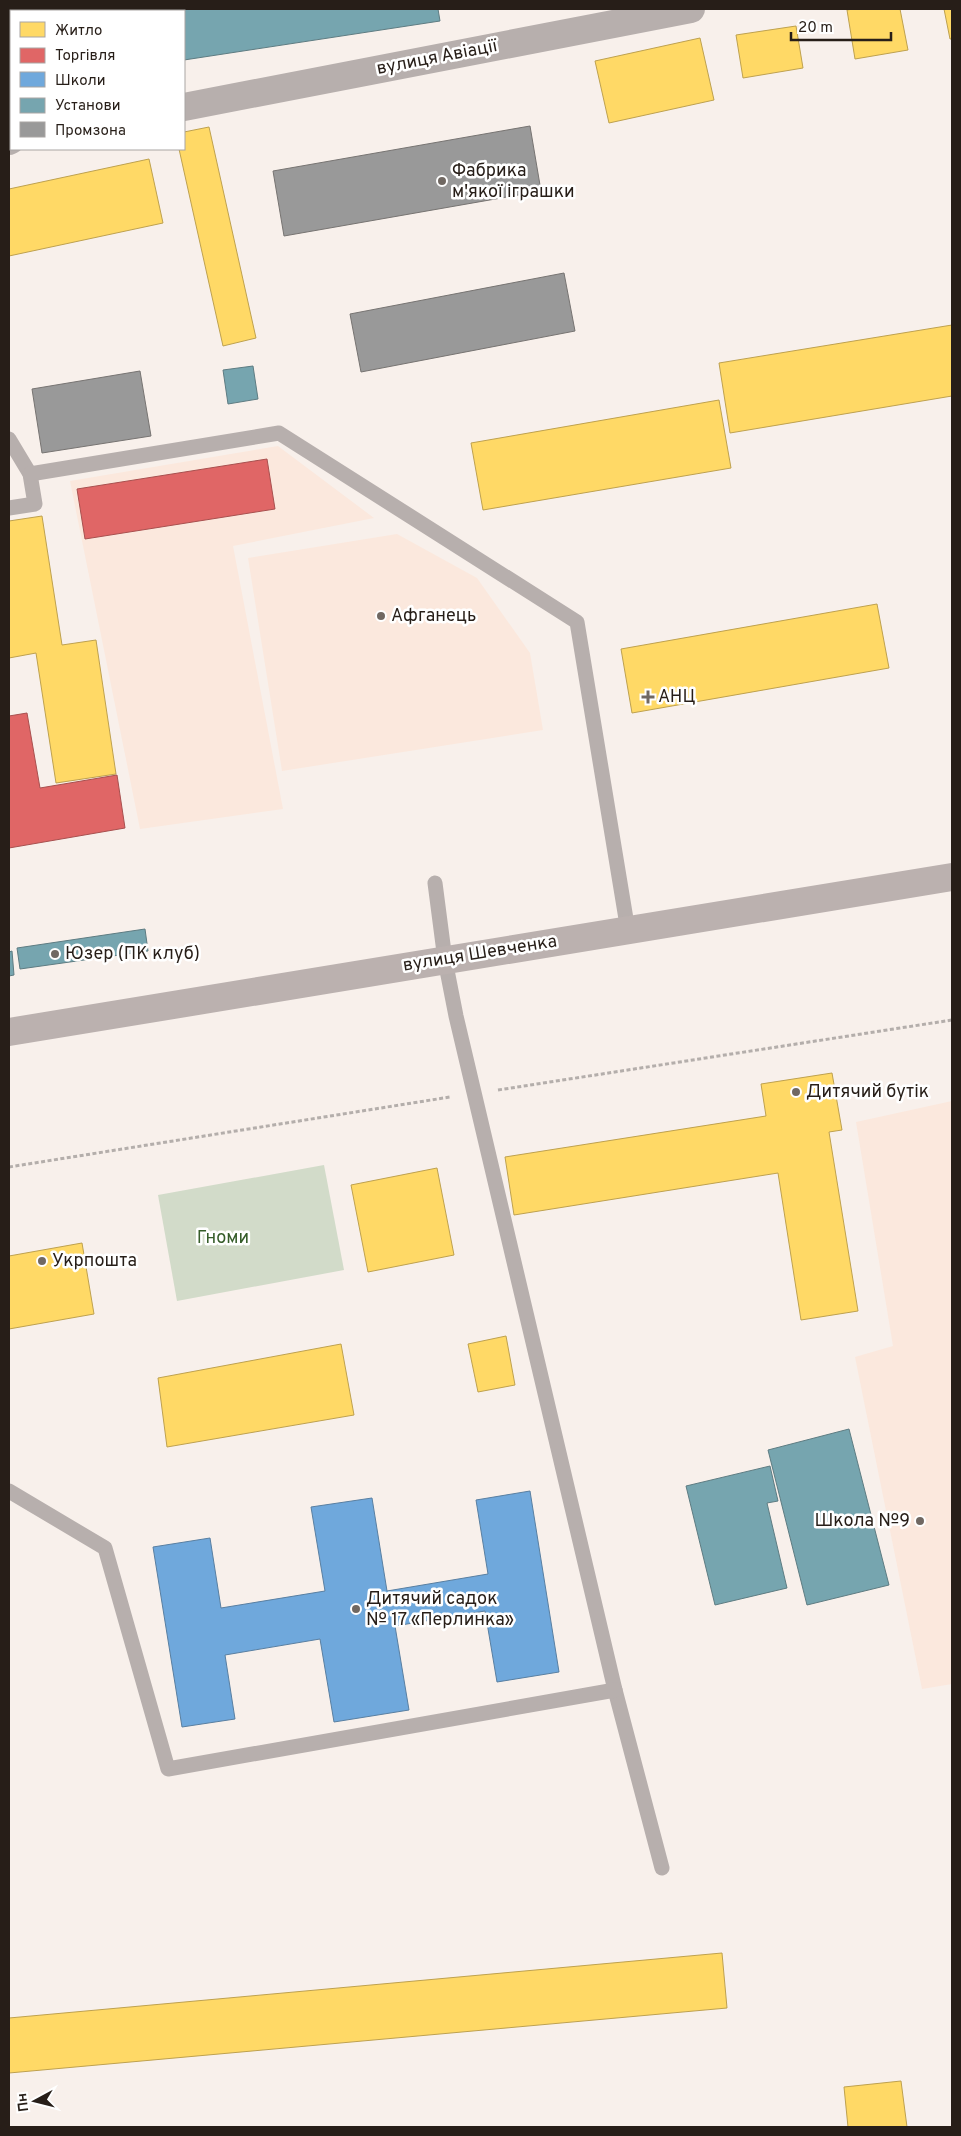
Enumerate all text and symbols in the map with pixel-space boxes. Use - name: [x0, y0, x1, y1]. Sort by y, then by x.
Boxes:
- legend: [10, 10, 185, 150]
- scale bar: [791, 10, 891, 42]
- text: 20 m: [798, 19, 833, 38]
- text: Житло: [55, 22, 102, 41]
- street label: вулиця Авіації: [375, 35, 500, 81]
- text: Торгівля: [55, 47, 116, 66]
- text: Школи: [55, 72, 106, 91]
- text: Установи: [55, 97, 121, 116]
- text: Промзона: [55, 122, 126, 141]
- place label: Фабрика м'якої іграшки: [452, 160, 575, 204]
- marker: Фабрика м'якої іграшки: [436, 175, 448, 187]
- place label: Афганець: [391, 605, 476, 628]
- marker: Афганець: [375, 610, 387, 622]
- place label: АНЦ: [658, 686, 696, 709]
- marker: АНЦ: [642, 691, 654, 703]
- street label: вулиця Шевченка: [401, 930, 559, 978]
- place label: Юзер (ПК клуб): [65, 943, 200, 966]
- marker: Юзер (ПК клуб): [49, 948, 61, 960]
- place label: Дитячий бутік: [806, 1081, 929, 1104]
- marker: Дитячий бутік: [790, 1086, 802, 1098]
- park label: Гноми: [197, 1227, 249, 1250]
- place label: Укрпошта: [52, 1250, 137, 1273]
- marker: Укрпошта: [36, 1255, 48, 1267]
- place label: Школа №9: [814, 1510, 910, 1533]
- marker: Школа №9: [914, 1515, 926, 1527]
- place label: Дитячий садок № 17 «Перлинка»: [366, 1588, 514, 1632]
- marker: Дитячий садок № 17 «Перлинка»: [350, 1603, 362, 1615]
- north arrow: [10, 2076, 60, 2126]
- text: Пн: [14, 2092, 33, 2113]

